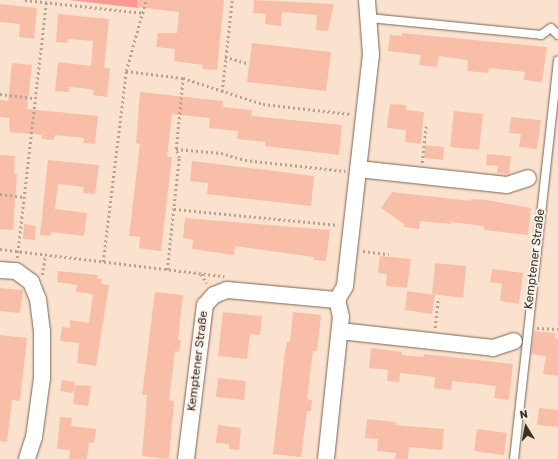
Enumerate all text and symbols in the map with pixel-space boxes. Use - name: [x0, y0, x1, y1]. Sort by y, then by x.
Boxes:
- street label: Kemptener Straße: [522, 208, 548, 310]
- street label: Kemptener Straße: [185, 310, 211, 412]
- north arrow: [506, 407, 546, 447]
- text: N: [519, 408, 529, 422]

